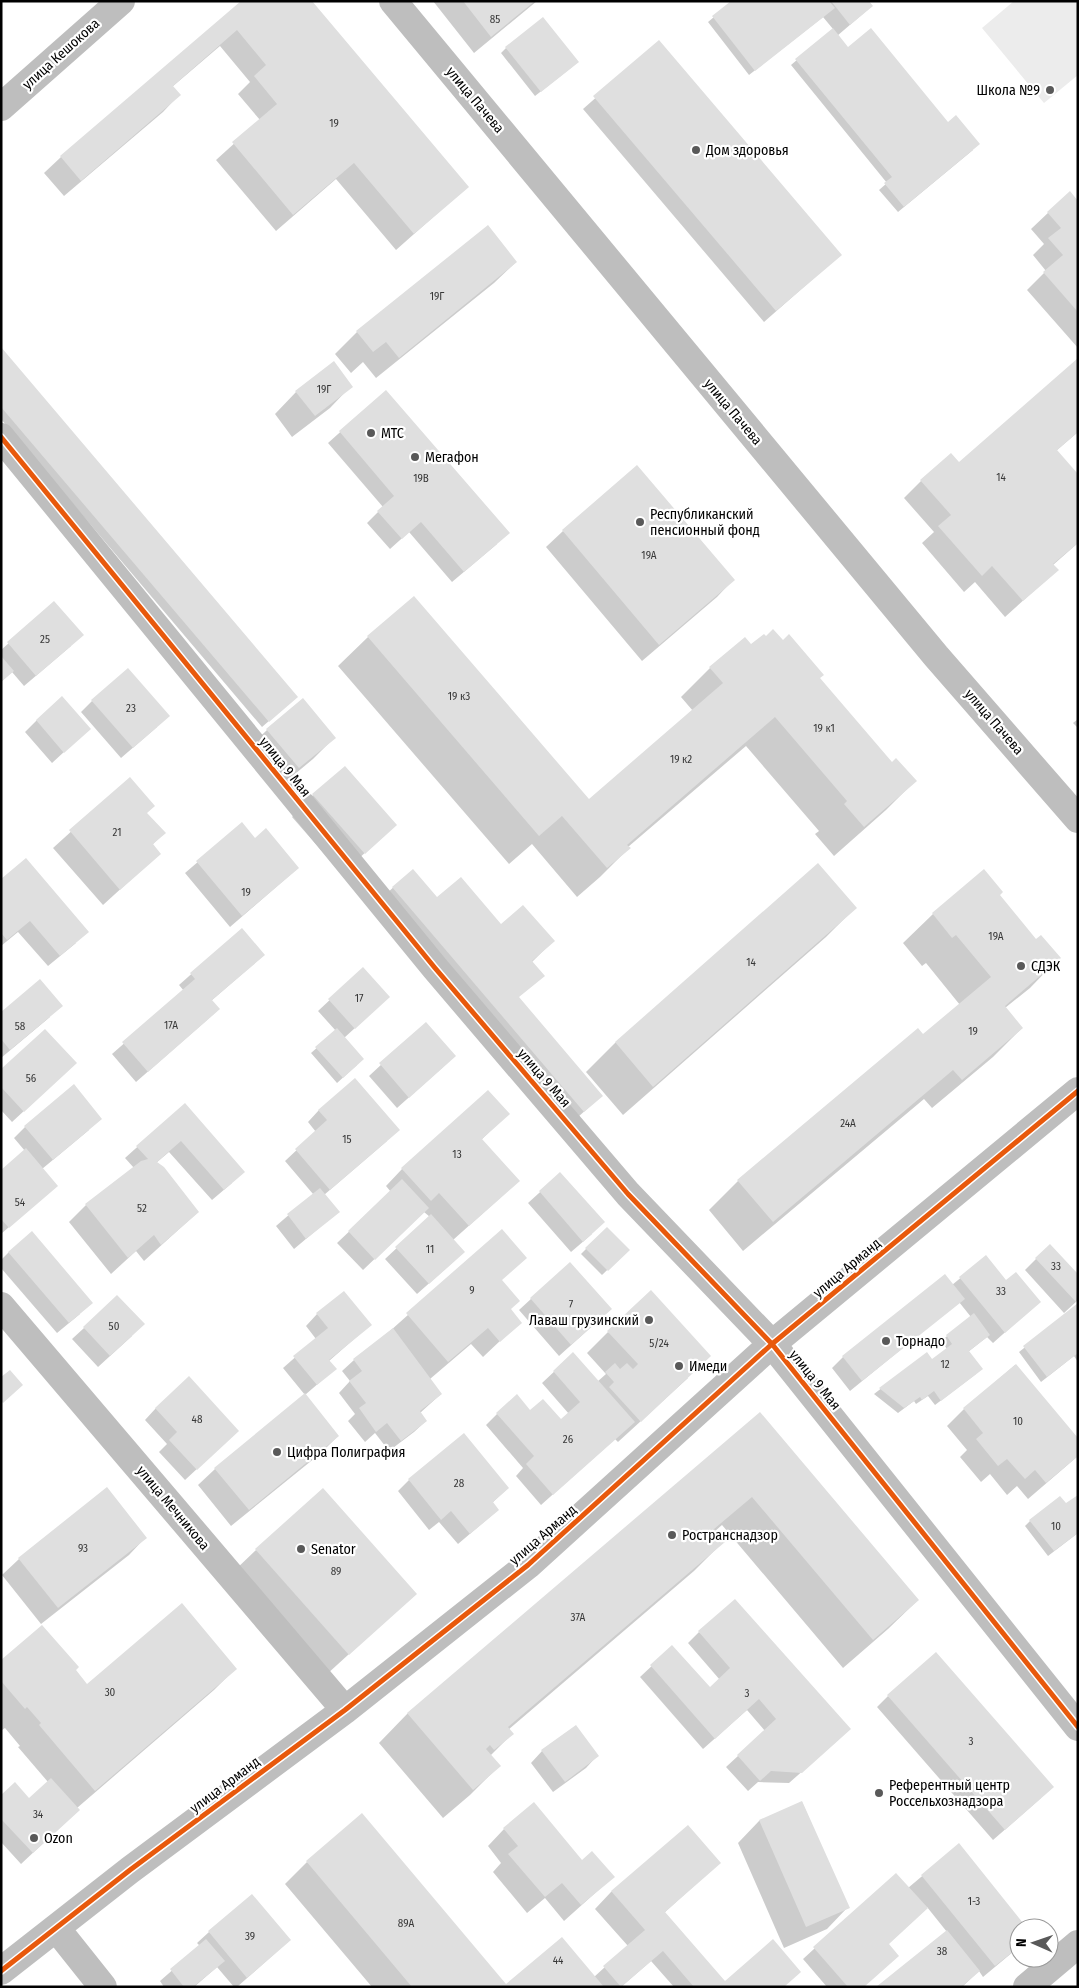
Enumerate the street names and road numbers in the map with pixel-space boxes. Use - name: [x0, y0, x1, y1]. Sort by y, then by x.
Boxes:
- street label: улица Кешокова: [19, 15, 103, 93]
- street label: улица Пачева: [442, 63, 508, 137]
- street label: улица Пачева: [700, 375, 766, 449]
- street label: улица Пачева: [961, 686, 1027, 758]
- street label: улица 9 Мая: [256, 734, 314, 800]
- street label: улица 9 Мая: [514, 1045, 574, 1111]
- street label: улица Арманд: [810, 1235, 884, 1301]
- street label: улица 9 Мая: [786, 1347, 844, 1413]
- street label: улица Мечникова: [133, 1462, 213, 1554]
- street label: улица Арманд: [506, 1501, 580, 1569]
- street label: улица Арманд: [187, 1753, 263, 1817]

